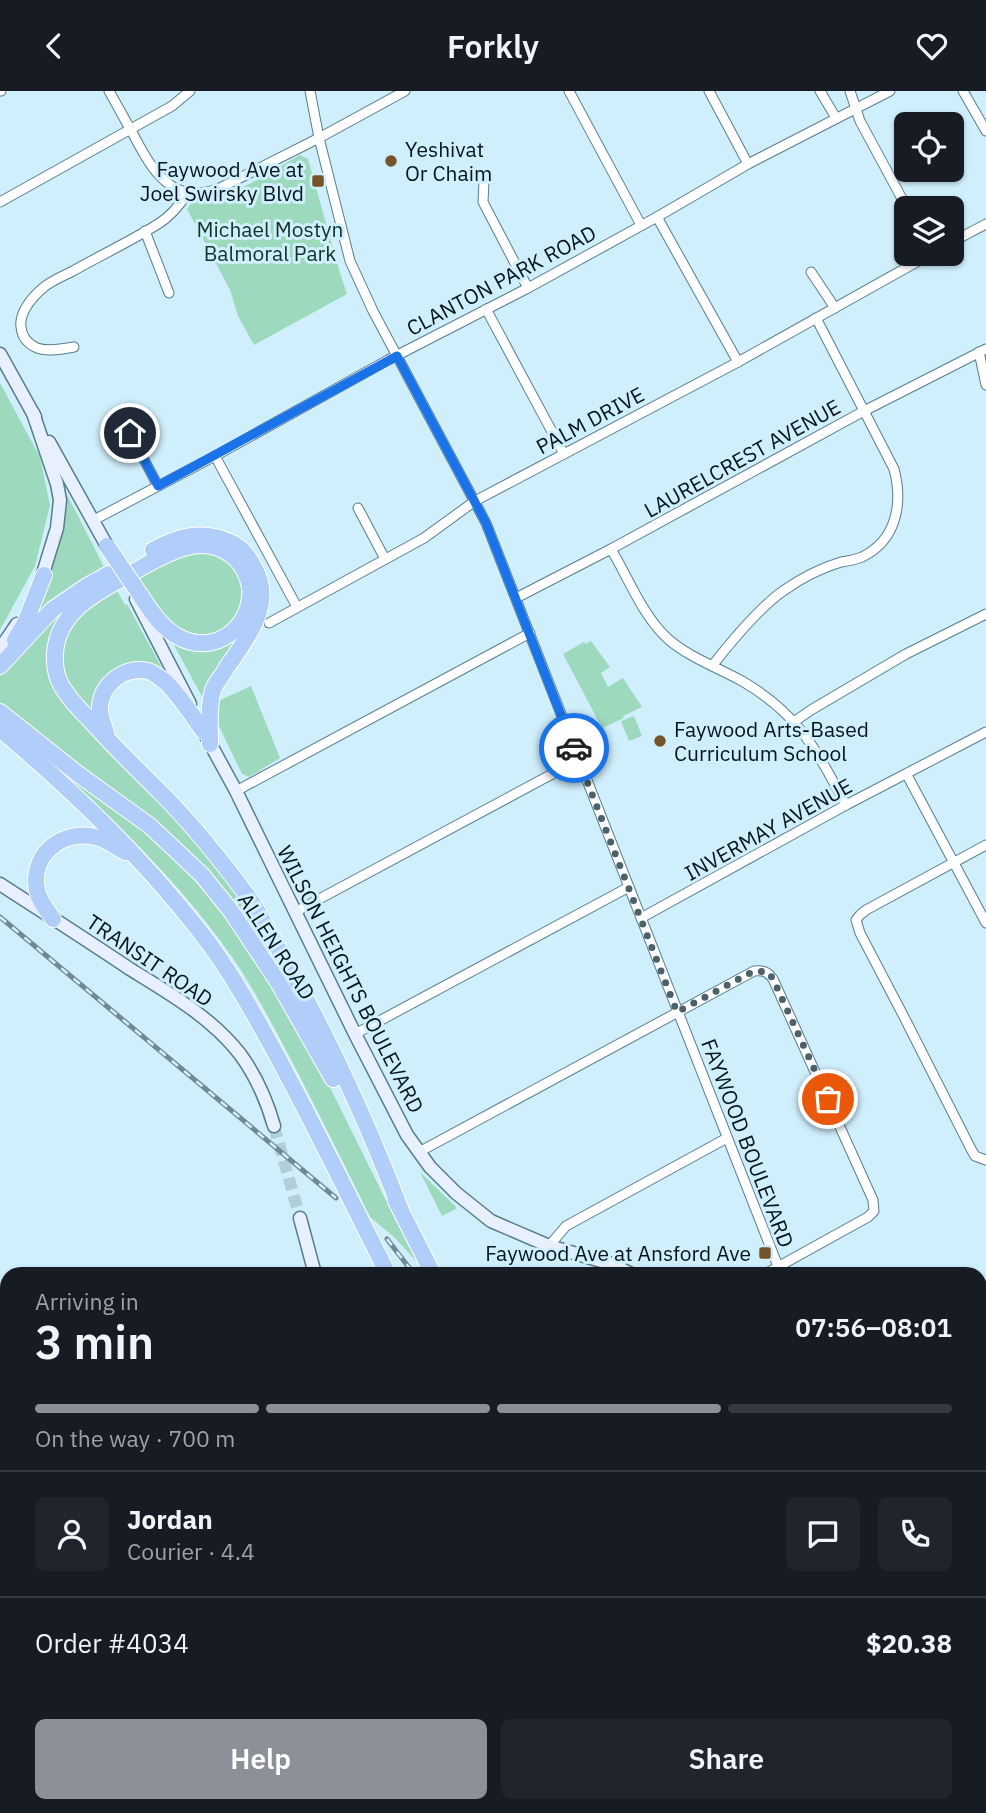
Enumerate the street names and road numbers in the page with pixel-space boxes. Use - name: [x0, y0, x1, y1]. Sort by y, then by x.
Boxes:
- street label: CLANTON PARK ROAD: [401, 218, 601, 342]
- street label: PALM DRIVE: [531, 380, 649, 460]
- street label: LAURELCREST AVENUE: [639, 392, 845, 524]
- street label: INVERMAY AVENUE: [679, 771, 857, 887]
- street label: WILSON HEIGHTS BOULEVARD: [271, 840, 431, 1118]
- street label: ALLEN ROAD: [232, 887, 322, 1005]
- street label: TRANSIT ROAD: [81, 907, 219, 1013]
- street label: FAYWOOD BOULEVARD: [695, 1035, 801, 1251]

